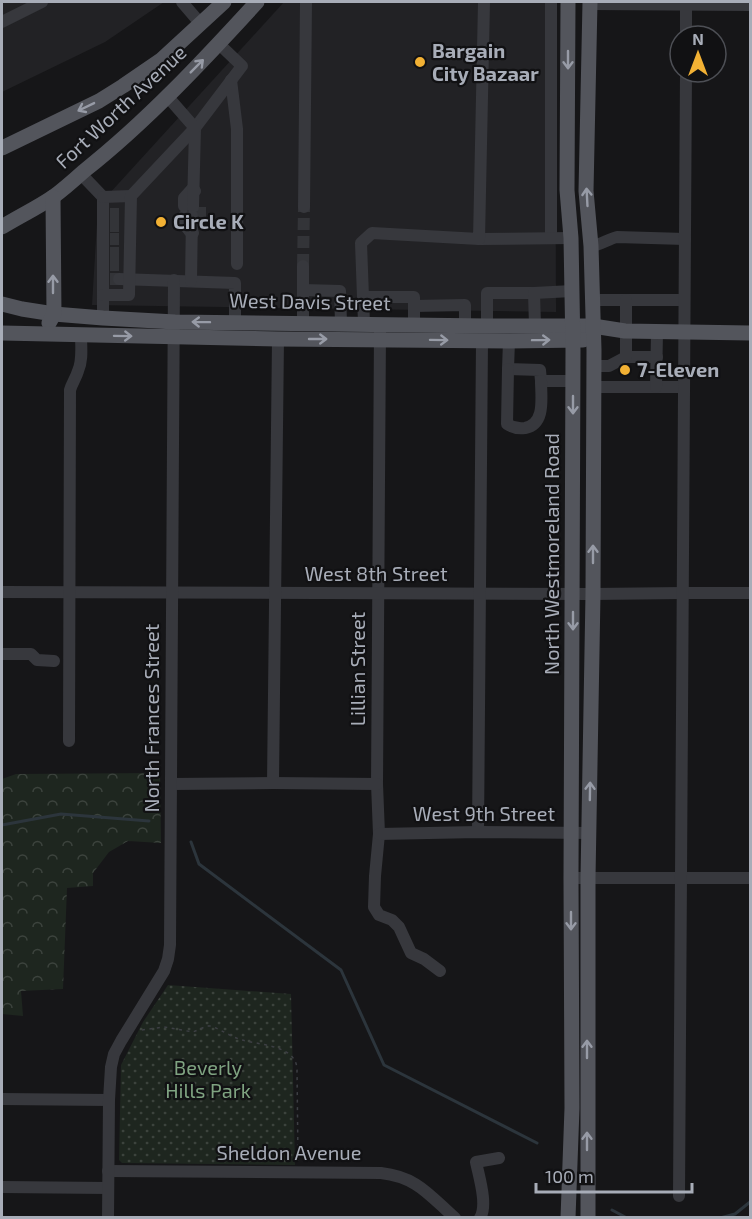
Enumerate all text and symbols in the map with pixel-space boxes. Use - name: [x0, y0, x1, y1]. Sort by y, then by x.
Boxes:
- north arrow: [668, 24, 728, 84]
- text: N: [692, 29, 704, 48]
- place label: Bargain City Bazaar: [432, 38, 539, 86]
- street label: Fort Worth Avenue: [50, 40, 191, 173]
- one-way arrow: [562, 49, 574, 69]
- marker: Bargain City Bazaar: [413, 55, 427, 69]
- one-way arrow: [190, 58, 204, 73]
- one-way arrow: [77, 102, 95, 113]
- one-way arrow: [582, 188, 593, 208]
- place label: Circle K: [173, 209, 244, 233]
- marker: Circle K: [154, 215, 168, 229]
- one-way arrow: [48, 274, 59, 294]
- street label: West Davis Street: [229, 288, 391, 314]
- one-way arrow: [191, 316, 211, 328]
- one-way arrow: [112, 330, 132, 342]
- one-way arrow: [307, 333, 327, 345]
- one-way arrow: [428, 334, 448, 346]
- one-way arrow: [531, 335, 551, 346]
- place label: 7-Eleven: [637, 357, 719, 381]
- marker: 7-Eleven: [618, 363, 632, 377]
- one-way arrow: [567, 394, 579, 414]
- street label: North Westmoreland Road: [539, 433, 563, 675]
- one-way arrow: [587, 544, 599, 564]
- street label: West 8th Street: [305, 561, 448, 585]
- one-way arrow: [567, 610, 579, 630]
- street label: Lillian Street: [345, 611, 369, 726]
- street label: North Frances Street: [139, 623, 163, 812]
- one-way arrow: [584, 781, 595, 801]
- street label: West 9th Street: [413, 801, 556, 825]
- one-way arrow: [565, 910, 577, 930]
- one-way arrow: [581, 1039, 593, 1059]
- park label: Beverly Hills Park: [165, 1055, 251, 1102]
- one-way arrow: [581, 1132, 593, 1152]
- street label: Sheldon Avenue: [217, 1140, 361, 1164]
- scale bar: [536, 1156, 692, 1194]
- text: 100 m: [545, 1165, 594, 1187]

